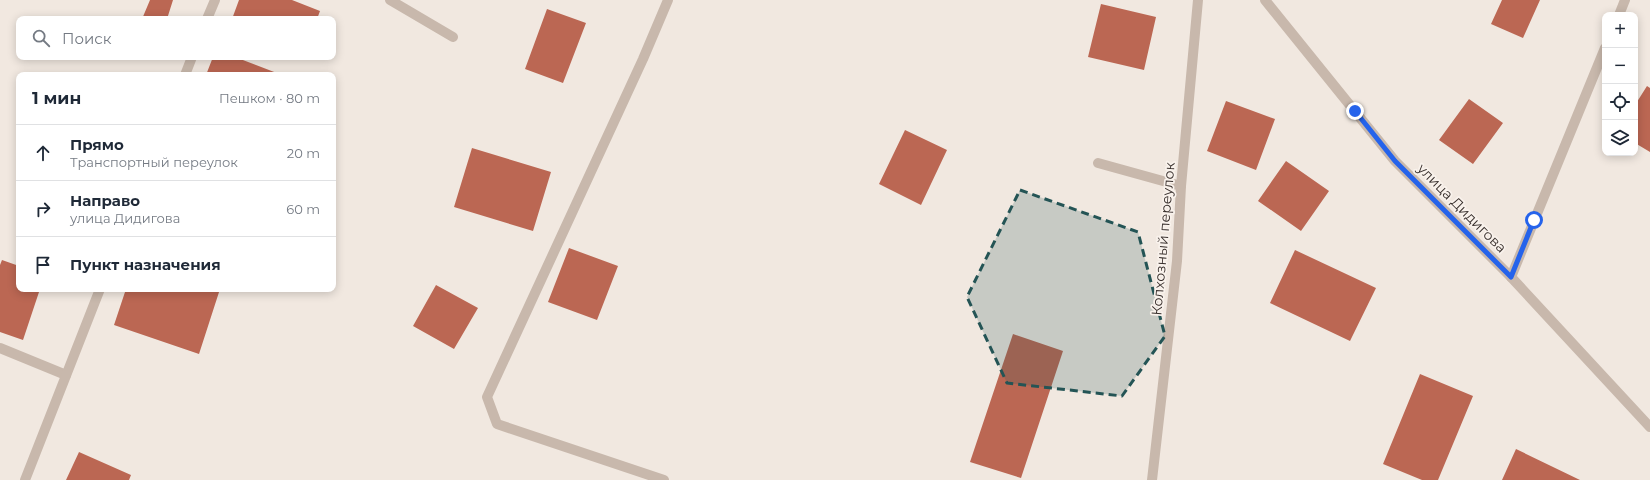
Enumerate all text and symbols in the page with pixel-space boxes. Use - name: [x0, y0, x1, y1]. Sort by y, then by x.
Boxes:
- map controls: [1602, 12, 1638, 156]
- button: +: [1602, 12, 1638, 48]
- search box: [16, 16, 336, 60]
- icon: search: [30, 27, 52, 49]
- text: Поиск: [62, 29, 111, 48]
- button: −: [1602, 48, 1638, 84]
- button: locate: [1602, 84, 1638, 120]
- text: 1 мин: [32, 88, 81, 108]
- text: Пешком · 80 m: [219, 90, 320, 106]
- route end: [1346, 102, 1364, 120]
- button: layers: [1602, 120, 1638, 156]
- text: Прямо: [70, 135, 124, 154]
- icon: ahead: [32, 142, 54, 164]
- text: 20 m: [287, 145, 320, 161]
- text: Транспортный переулок: [70, 154, 238, 170]
- street label: улица Дидигова: [1413, 159, 1510, 256]
- street label: Колхозный переулок: [1147, 162, 1179, 316]
- text: Направо: [70, 191, 140, 210]
- icon: right: [32, 198, 54, 220]
- text: 60 m: [286, 201, 320, 217]
- text: улица Дидигова: [70, 210, 180, 226]
- route start: [1525, 211, 1543, 229]
- icon: arrive: [32, 254, 54, 276]
- text: Пункт назначения: [70, 255, 221, 274]

